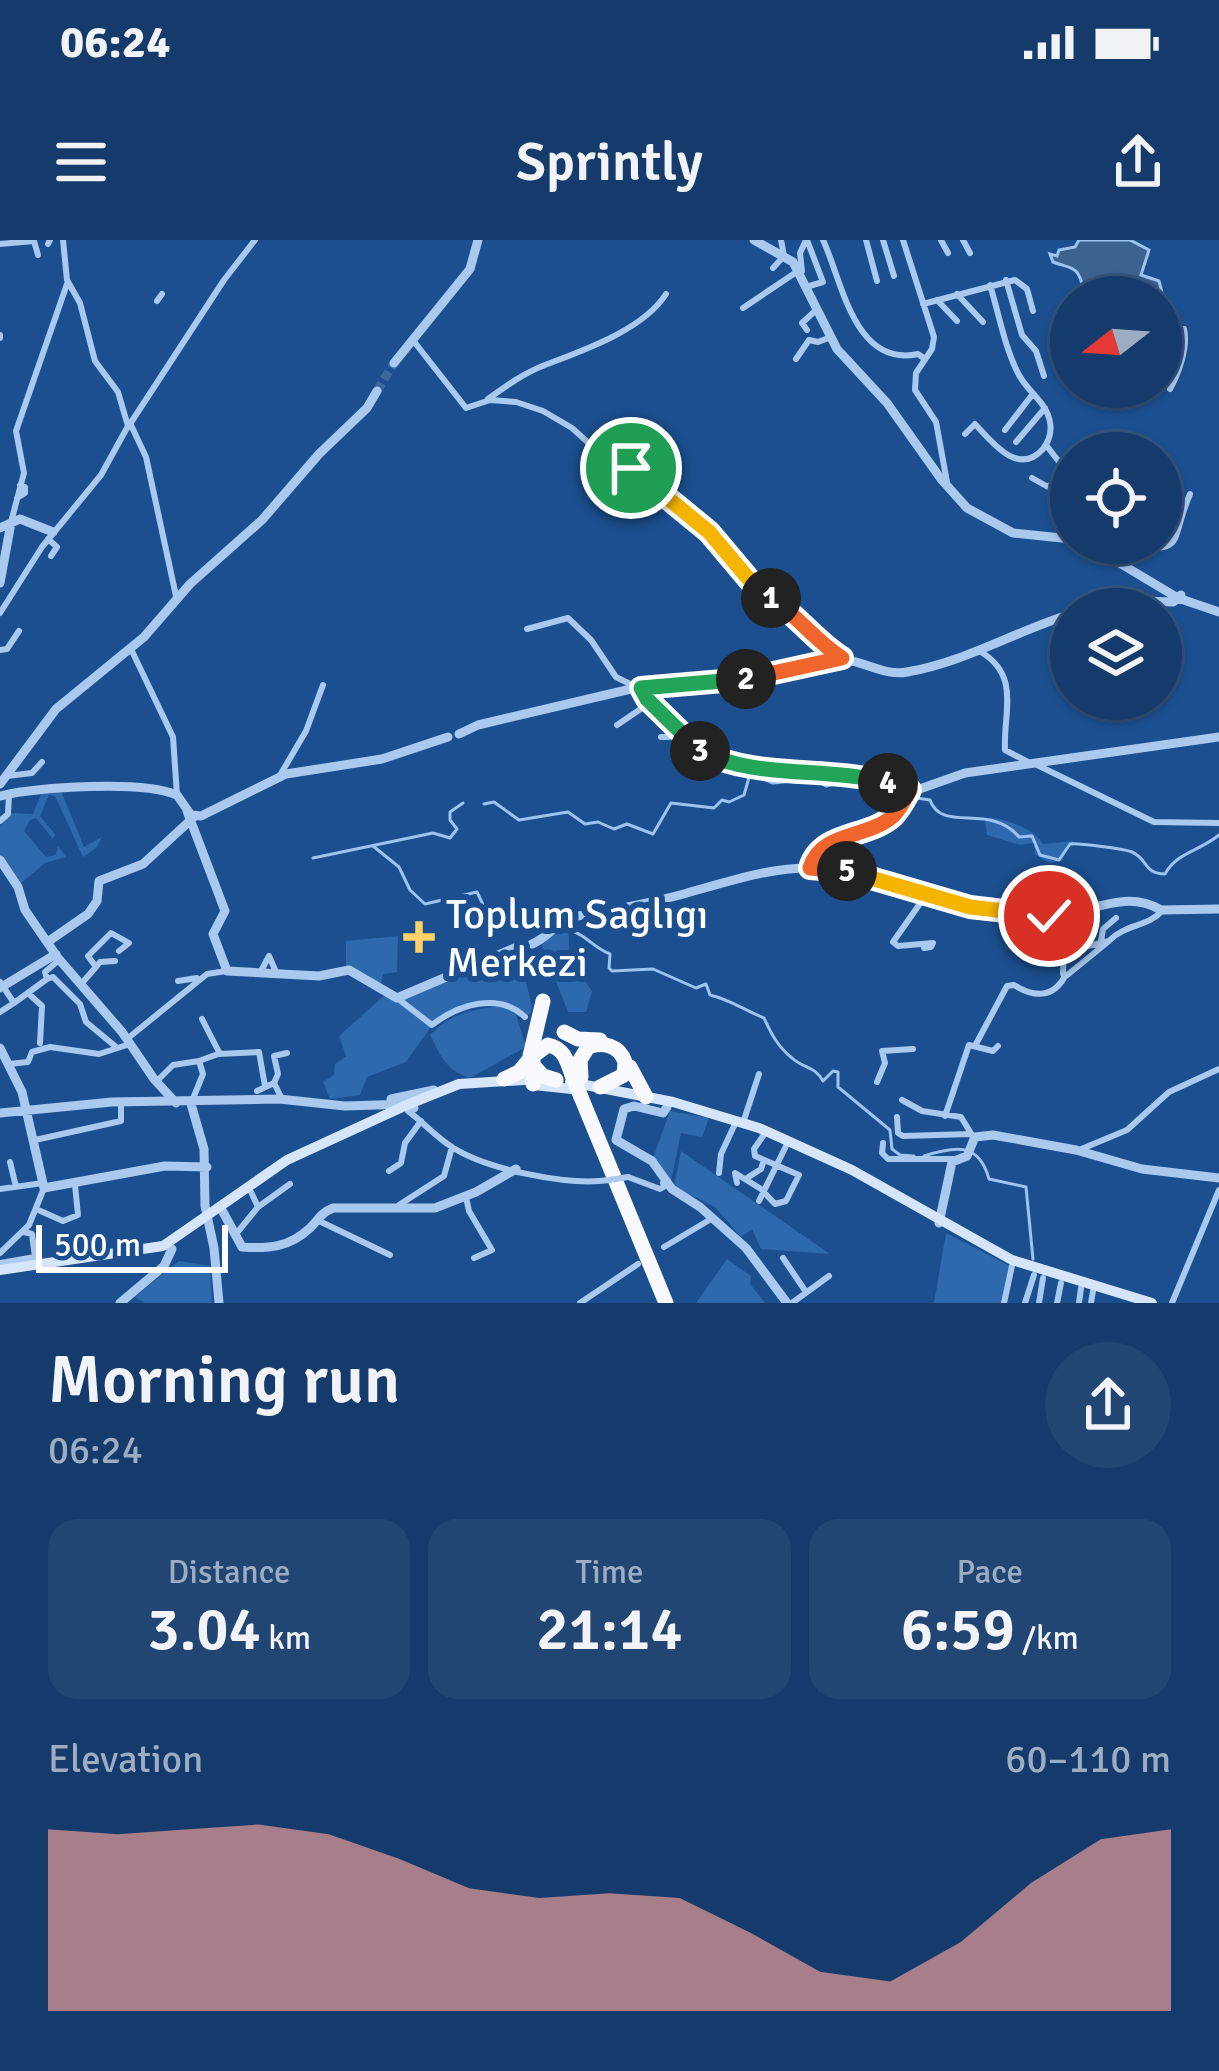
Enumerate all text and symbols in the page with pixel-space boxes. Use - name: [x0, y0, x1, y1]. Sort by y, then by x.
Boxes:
- text: 06:24: [60, 15, 170, 70]
- icon: menu: [48, 129, 114, 195]
- text: Sprintly: [516, 129, 703, 196]
- icon: share: [1105, 129, 1171, 195]
- north arrow: [1050, 276, 1182, 408]
- map controls: [1050, 276, 1182, 720]
- pin: [580, 417, 682, 519]
- button: locate: [1050, 432, 1182, 564]
- icon: arrive: [598, 435, 664, 501]
- pin: 1: [741, 568, 801, 628]
- text: 1: [762, 577, 780, 618]
- button: layers: [1050, 588, 1182, 720]
- pin: 2: [716, 649, 776, 709]
- text: 2: [737, 658, 755, 699]
- pin: 3: [670, 721, 730, 781]
- text: 3: [691, 730, 709, 771]
- pin: 4: [858, 753, 918, 813]
- text: 4: [879, 762, 897, 803]
- pin: 5: [817, 841, 877, 901]
- text: 5: [838, 850, 856, 891]
- pin: [998, 865, 1100, 967]
- icon: check: [1016, 883, 1082, 949]
- place label: Toplum Saglıgı Merkezi: [446, 889, 708, 988]
- marker: Toplum Saglıgı Merkezi: [403, 921, 435, 953]
- scale bar: [36, 1219, 228, 1272]
- text: 500 m: [54, 1225, 141, 1266]
- text: Morning run: [48, 1340, 400, 1421]
- button: share: [1045, 1342, 1171, 1468]
- text: 06:24: [48, 1426, 143, 1474]
- text: Distance: [168, 1552, 291, 1593]
- text: Time: [575, 1552, 643, 1593]
- text: Pace: [957, 1552, 1023, 1593]
- text: 3.04: [147, 1593, 261, 1667]
- text: 21:14: [536, 1593, 683, 1667]
- text: 6:59: [901, 1593, 1015, 1667]
- text: km: [261, 1618, 311, 1659]
- text: /km: [1015, 1618, 1079, 1659]
- text: Elevation: [48, 1735, 203, 1783]
- text: 60–110 m: [1005, 1735, 1171, 1783]

